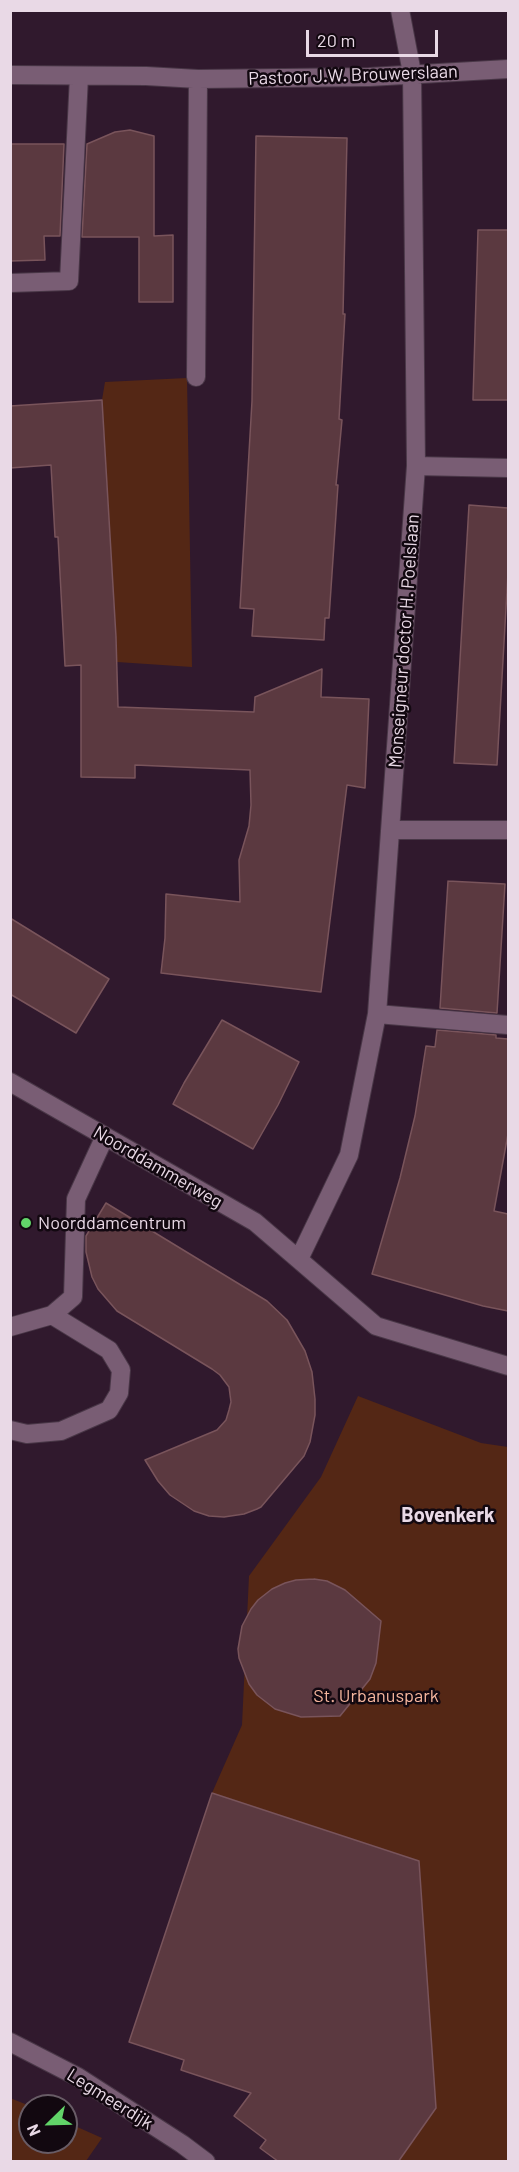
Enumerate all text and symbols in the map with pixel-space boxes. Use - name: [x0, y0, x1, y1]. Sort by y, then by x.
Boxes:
- scale bar: [309, 18, 441, 56]
- text: 20 m: [317, 29, 355, 51]
- street label: Pastoor J.W. Brouwerslaan: [248, 61, 458, 89]
- street label: Monseigneur doctor H. Poelslaan: [384, 513, 424, 769]
- street label: Noorddammerweg: [90, 1121, 226, 1213]
- place label: Noorddamcentrum: [38, 1212, 186, 1234]
- marker: Noorddamcentrum: [19, 1216, 33, 1230]
- district label: Bovenkerk: [401, 1503, 495, 1527]
- park label: St. Urbanuspark: [313, 1685, 439, 1707]
- street label: Legmeerdijk: [63, 2064, 157, 2134]
- north arrow: [18, 2094, 78, 2154]
- text: N: [22, 2122, 44, 2139]

